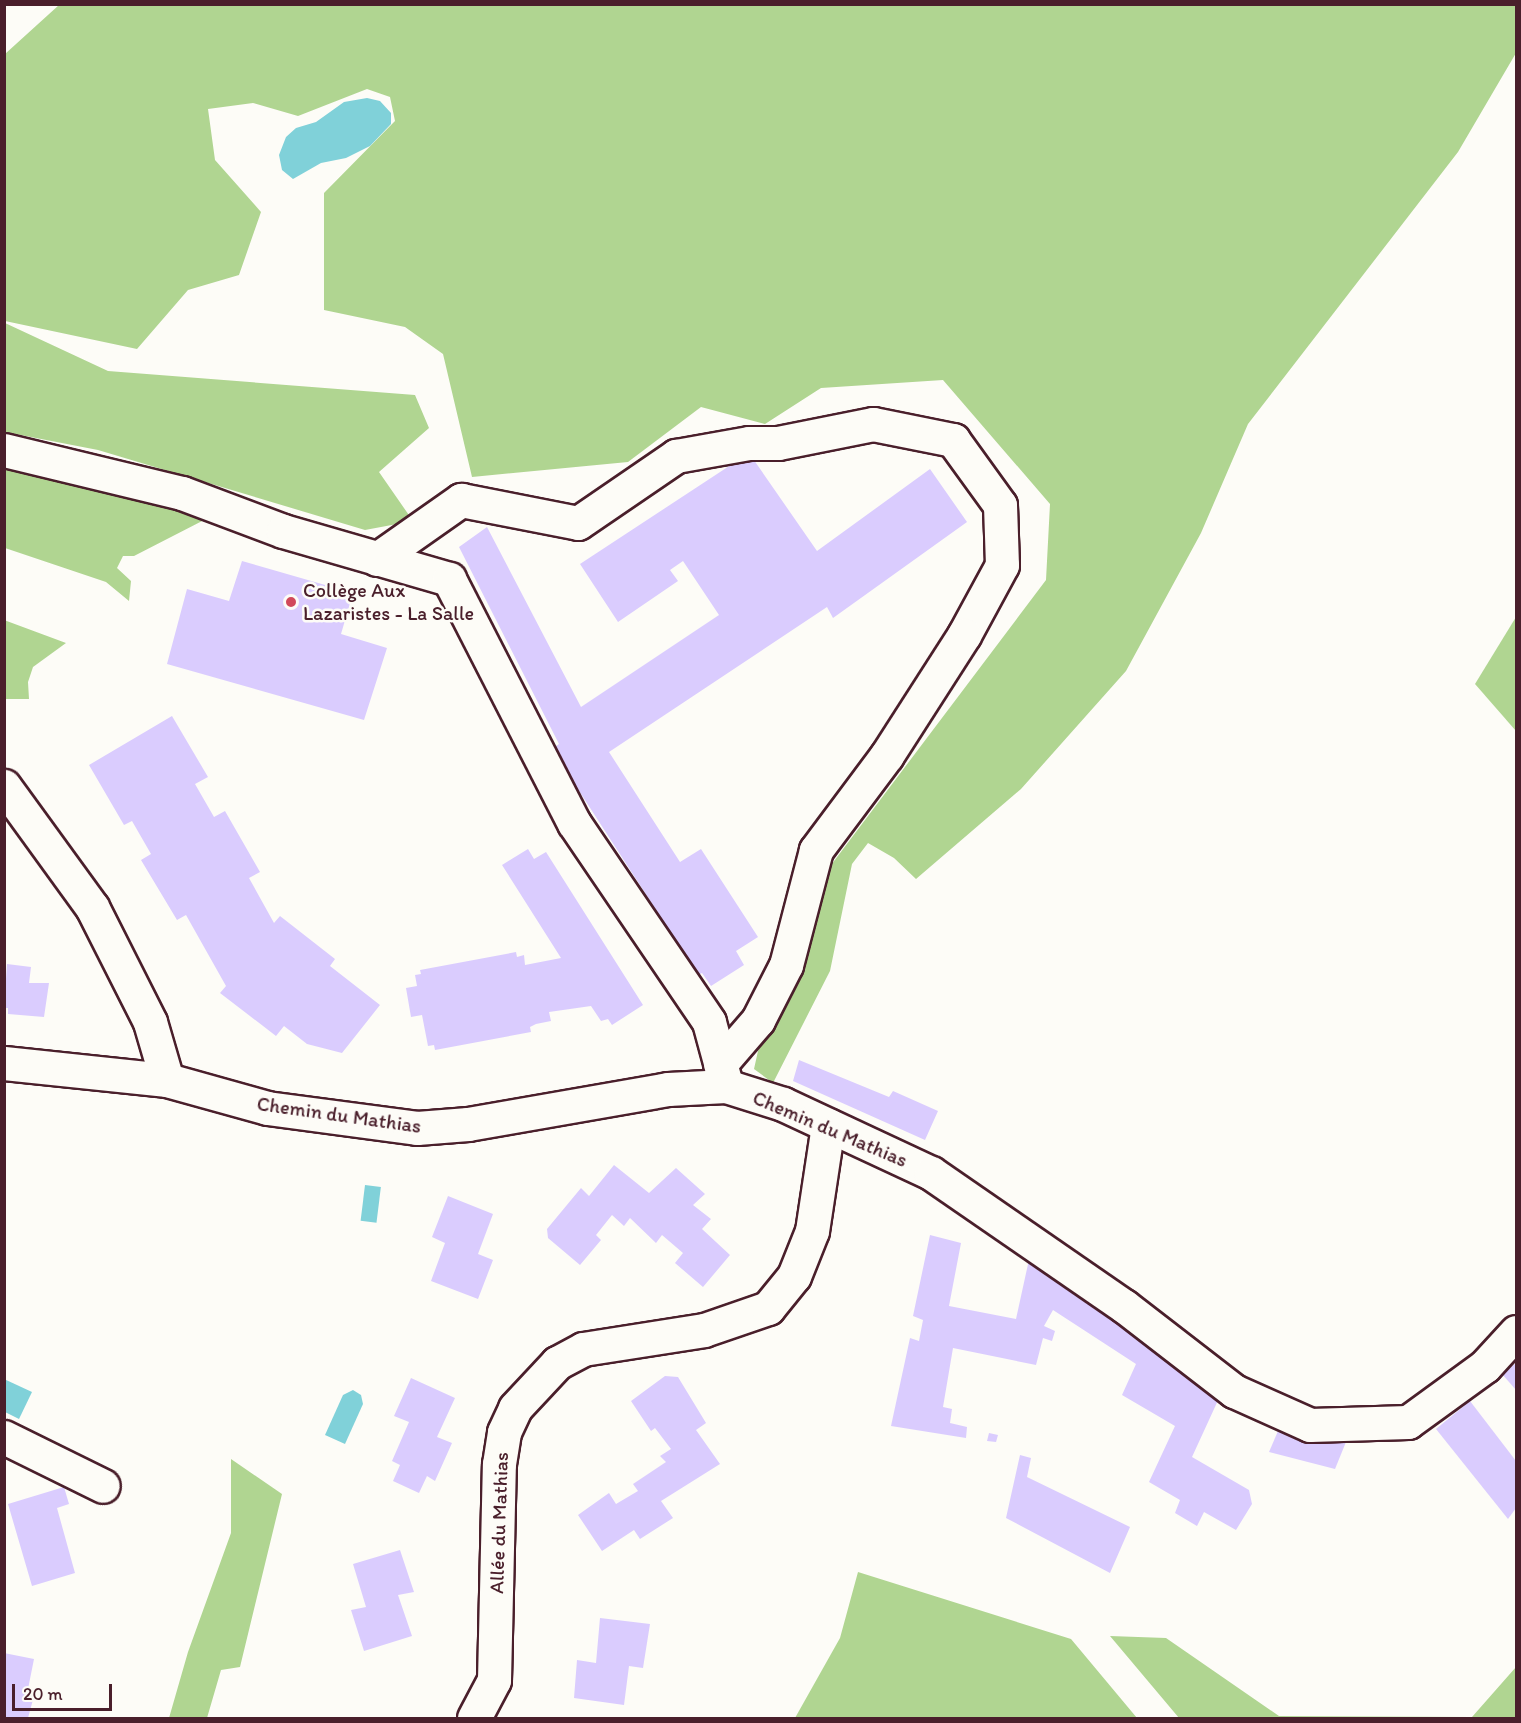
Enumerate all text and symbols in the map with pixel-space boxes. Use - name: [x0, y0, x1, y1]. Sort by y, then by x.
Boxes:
- place label: Collège Aux Lazaristes - La Salle: [303, 578, 475, 625]
- marker: Collège Aux Lazaristes - La Salle: [284, 595, 298, 609]
- street label: Chemin du Mathias: [749, 1086, 911, 1172]
- street label: Chemin du Mathias: [256, 1092, 422, 1138]
- street label: Allée du Mathias: [485, 1451, 513, 1595]
- scale bar: [15, 1672, 116, 1710]
- text: 20 m: [23, 1683, 63, 1705]

